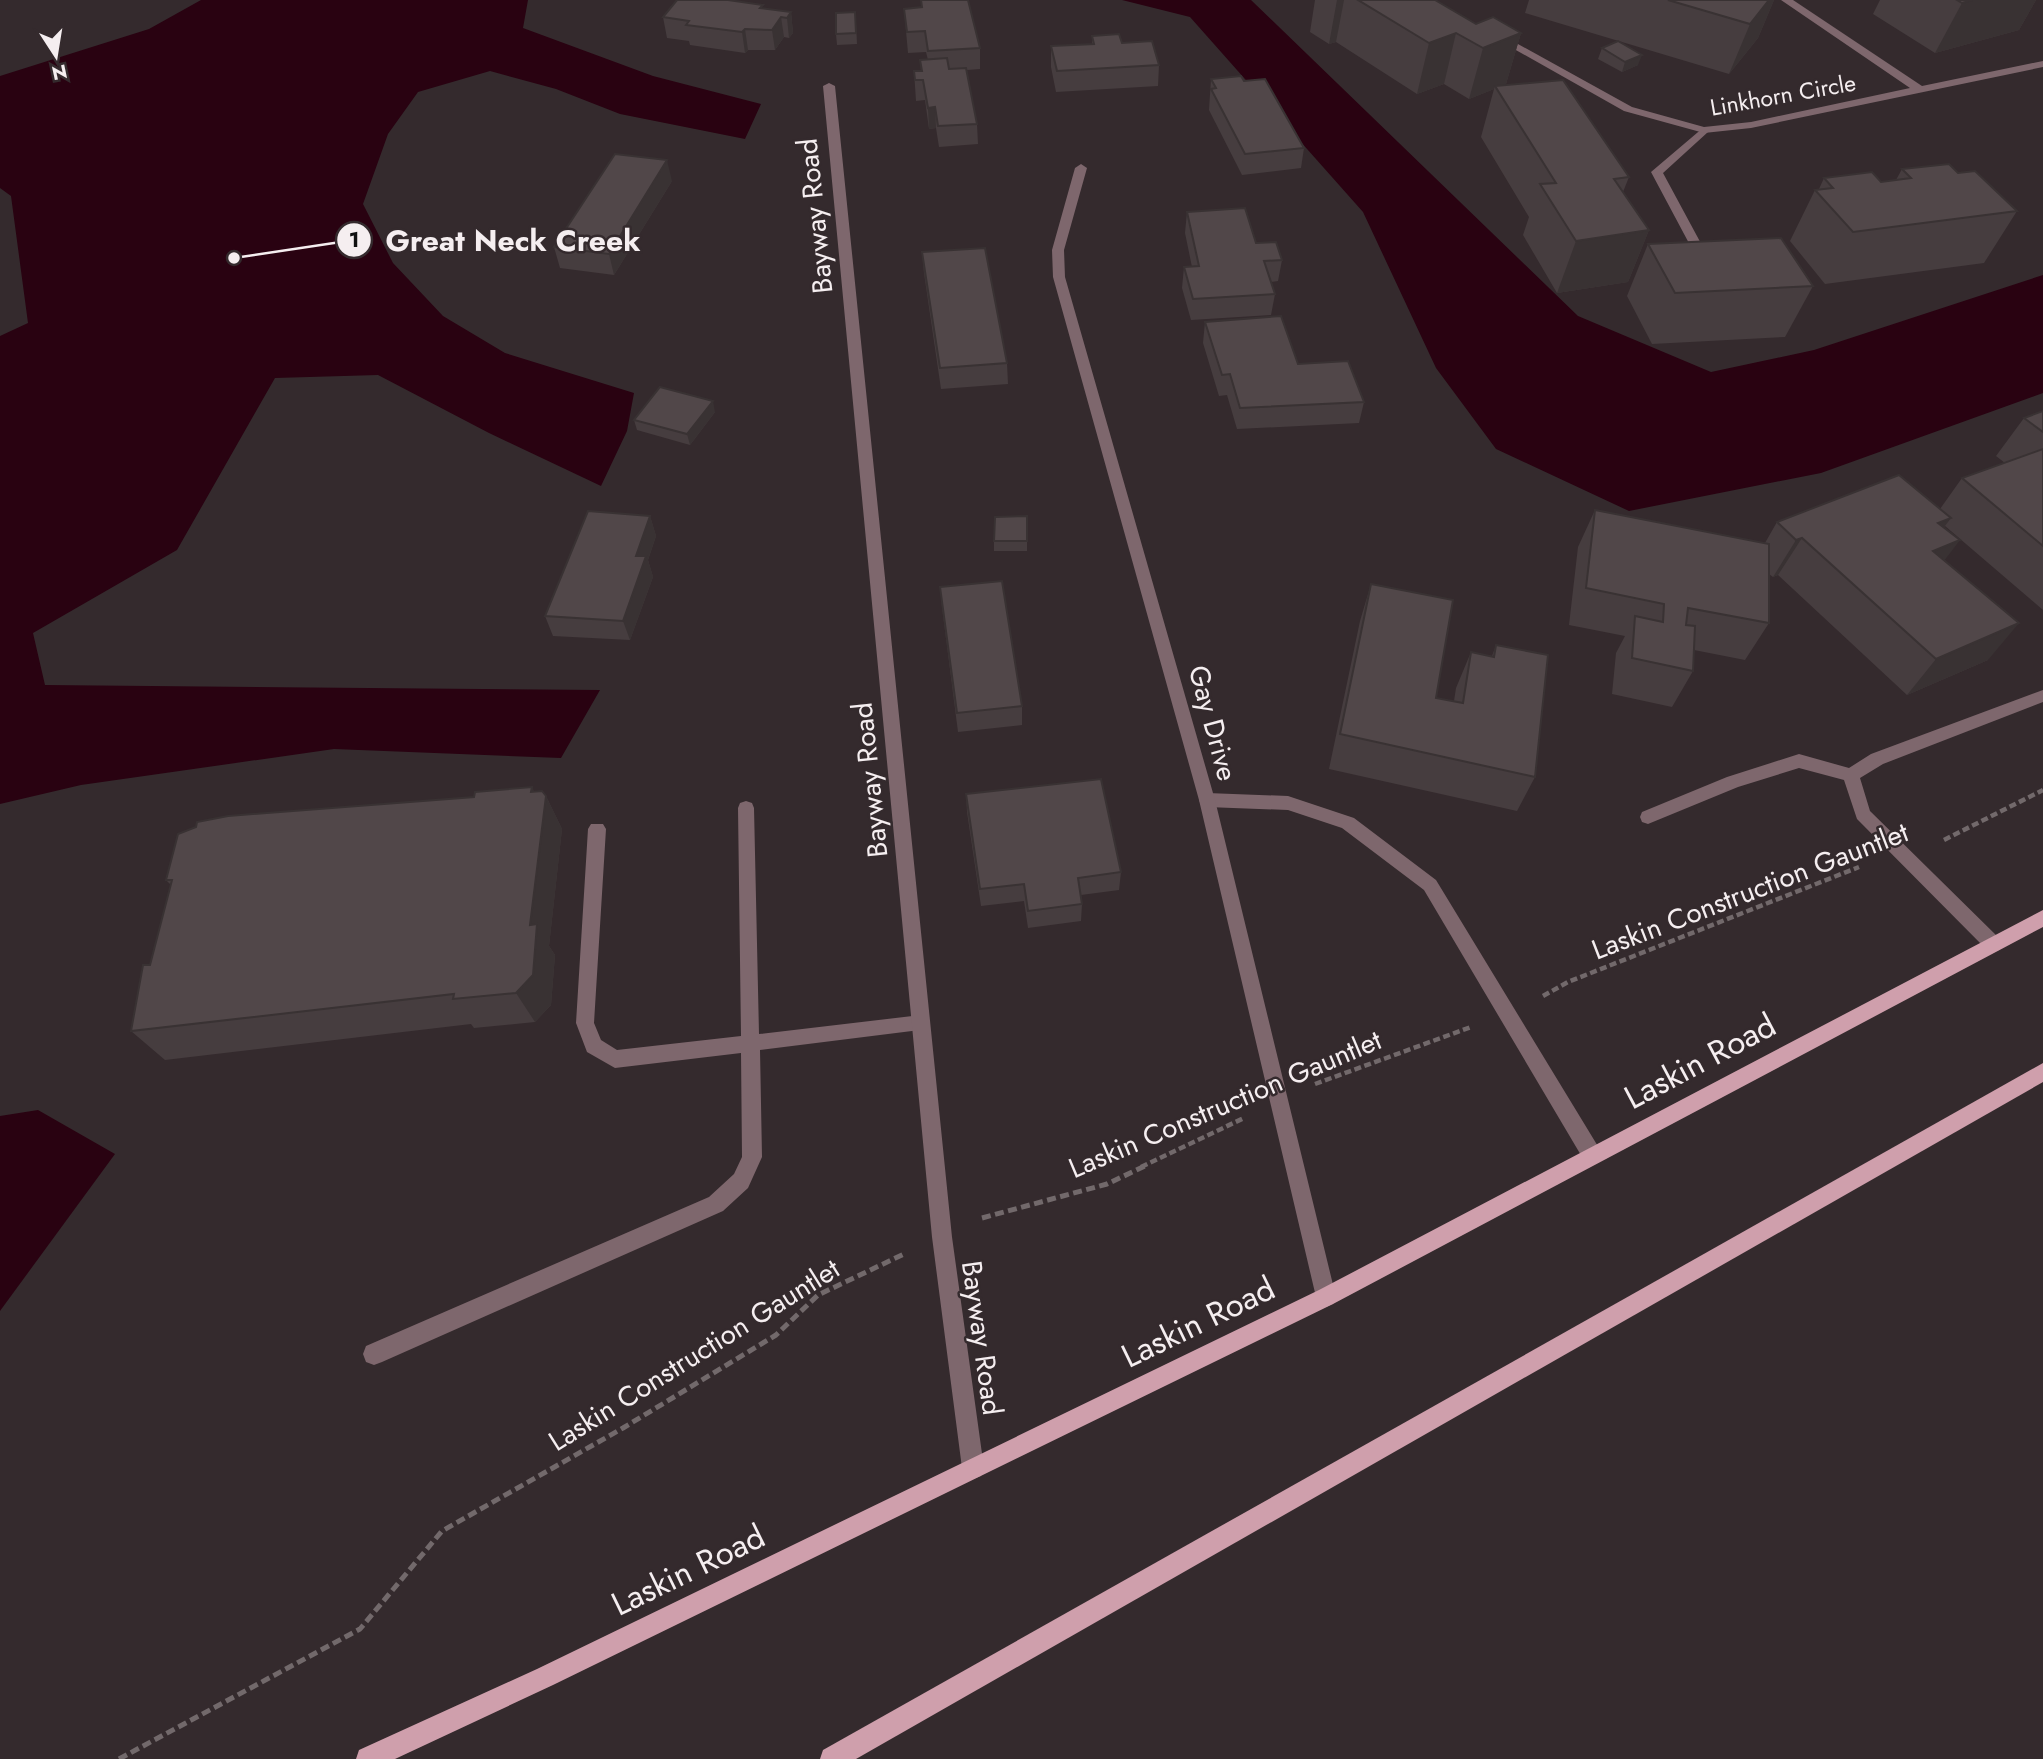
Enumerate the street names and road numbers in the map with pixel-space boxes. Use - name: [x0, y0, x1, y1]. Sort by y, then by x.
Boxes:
- street label: Linkhorn Circle: [1707, 65, 1859, 125]
- street label: Bayway Road: [786, 136, 844, 296]
- street label: Gay Drive: [1178, 661, 1248, 785]
- street label: Bayway Road: [841, 700, 899, 860]
- street label: Laskin Construction Gauntlet: [1586, 812, 1915, 970]
- street label: Laskin Road: [1616, 1001, 1784, 1121]
- street label: Laskin Construction Gauntlet: [1062, 1019, 1388, 1189]
- street label: Laskin Construction Gauntlet: [541, 1248, 848, 1461]
- street label: Bayway Road: [951, 1258, 1013, 1418]
- street label: Laskin Road: [1113, 1265, 1283, 1379]
- street label: Laskin Road: [603, 1513, 773, 1627]

